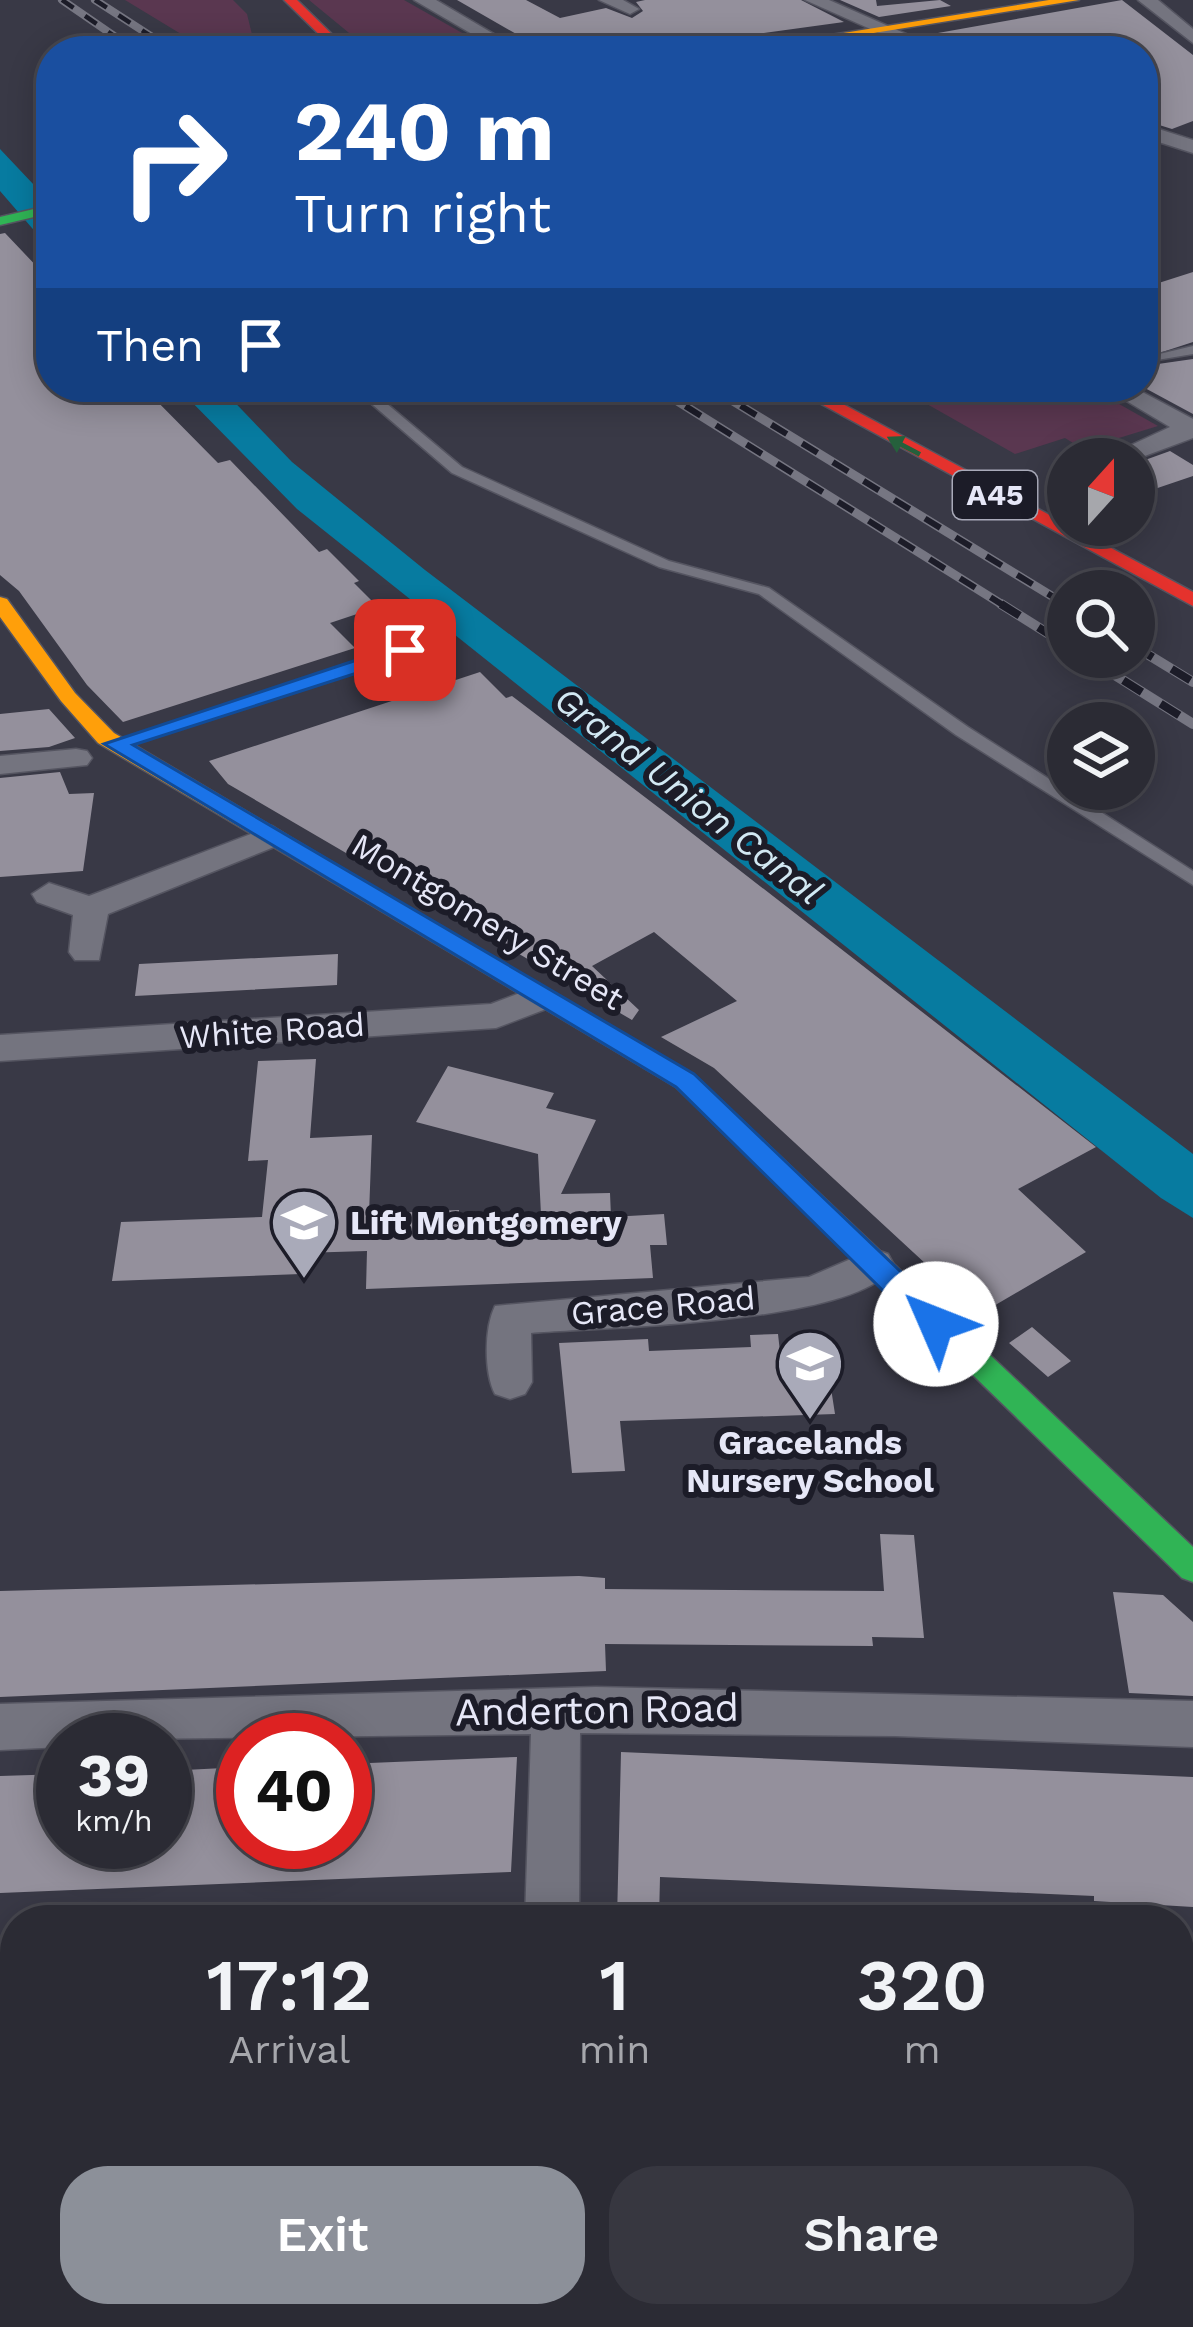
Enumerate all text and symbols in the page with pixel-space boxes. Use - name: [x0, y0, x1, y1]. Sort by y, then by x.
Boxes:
- text: 240 m: [294, 82, 555, 180]
- icon: right: [96, 84, 252, 240]
- text: Turn right: [294, 182, 551, 245]
- icon: arrive: [228, 312, 294, 378]
- text: Then: [96, 319, 204, 372]
- one-way arrow: [887, 437, 922, 457]
- north arrow: [1047, 438, 1155, 546]
- map controls: [1047, 438, 1155, 810]
- road number: A45: [953, 471, 1037, 519]
- button: search: [1047, 570, 1155, 678]
- pin: [354, 599, 456, 701]
- icon: arrive: [372, 617, 438, 683]
- water label: Grand Union Canal: [546, 678, 831, 913]
- button: layers: [1047, 702, 1155, 810]
- street label: Montgomery Street: [345, 825, 631, 1018]
- street label: White Road: [178, 1005, 366, 1056]
- school or university icon: Lift Montgomery: [269, 1187, 339, 1281]
- place label: Lift Montgomery: [350, 1203, 622, 1242]
- position arrow: [873, 1261, 999, 1387]
- street label: Grace Road: [569, 1278, 757, 1333]
- school or university icon: Gracelands Nursery School: [775, 1328, 845, 1422]
- place label: Gracelands Nursery School: [686, 1423, 934, 1500]
- street label: Anderton Road: [455, 1685, 739, 1734]
- speed limit sign: 40: [216, 1713, 372, 1869]
- text: 39: [78, 1740, 150, 1811]
- text: km/h: [75, 1803, 153, 1838]
- text: 17:12: [206, 1943, 372, 2027]
- text: 1: [600, 1943, 629, 2027]
- text: 320: [857, 1943, 988, 2027]
- text: Arrival: [228, 2027, 350, 2072]
- text: min: [579, 2027, 650, 2072]
- text: m: [904, 2027, 941, 2072]
- button: Exit: [60, 2166, 585, 2304]
- button: Share: [609, 2166, 1134, 2304]

